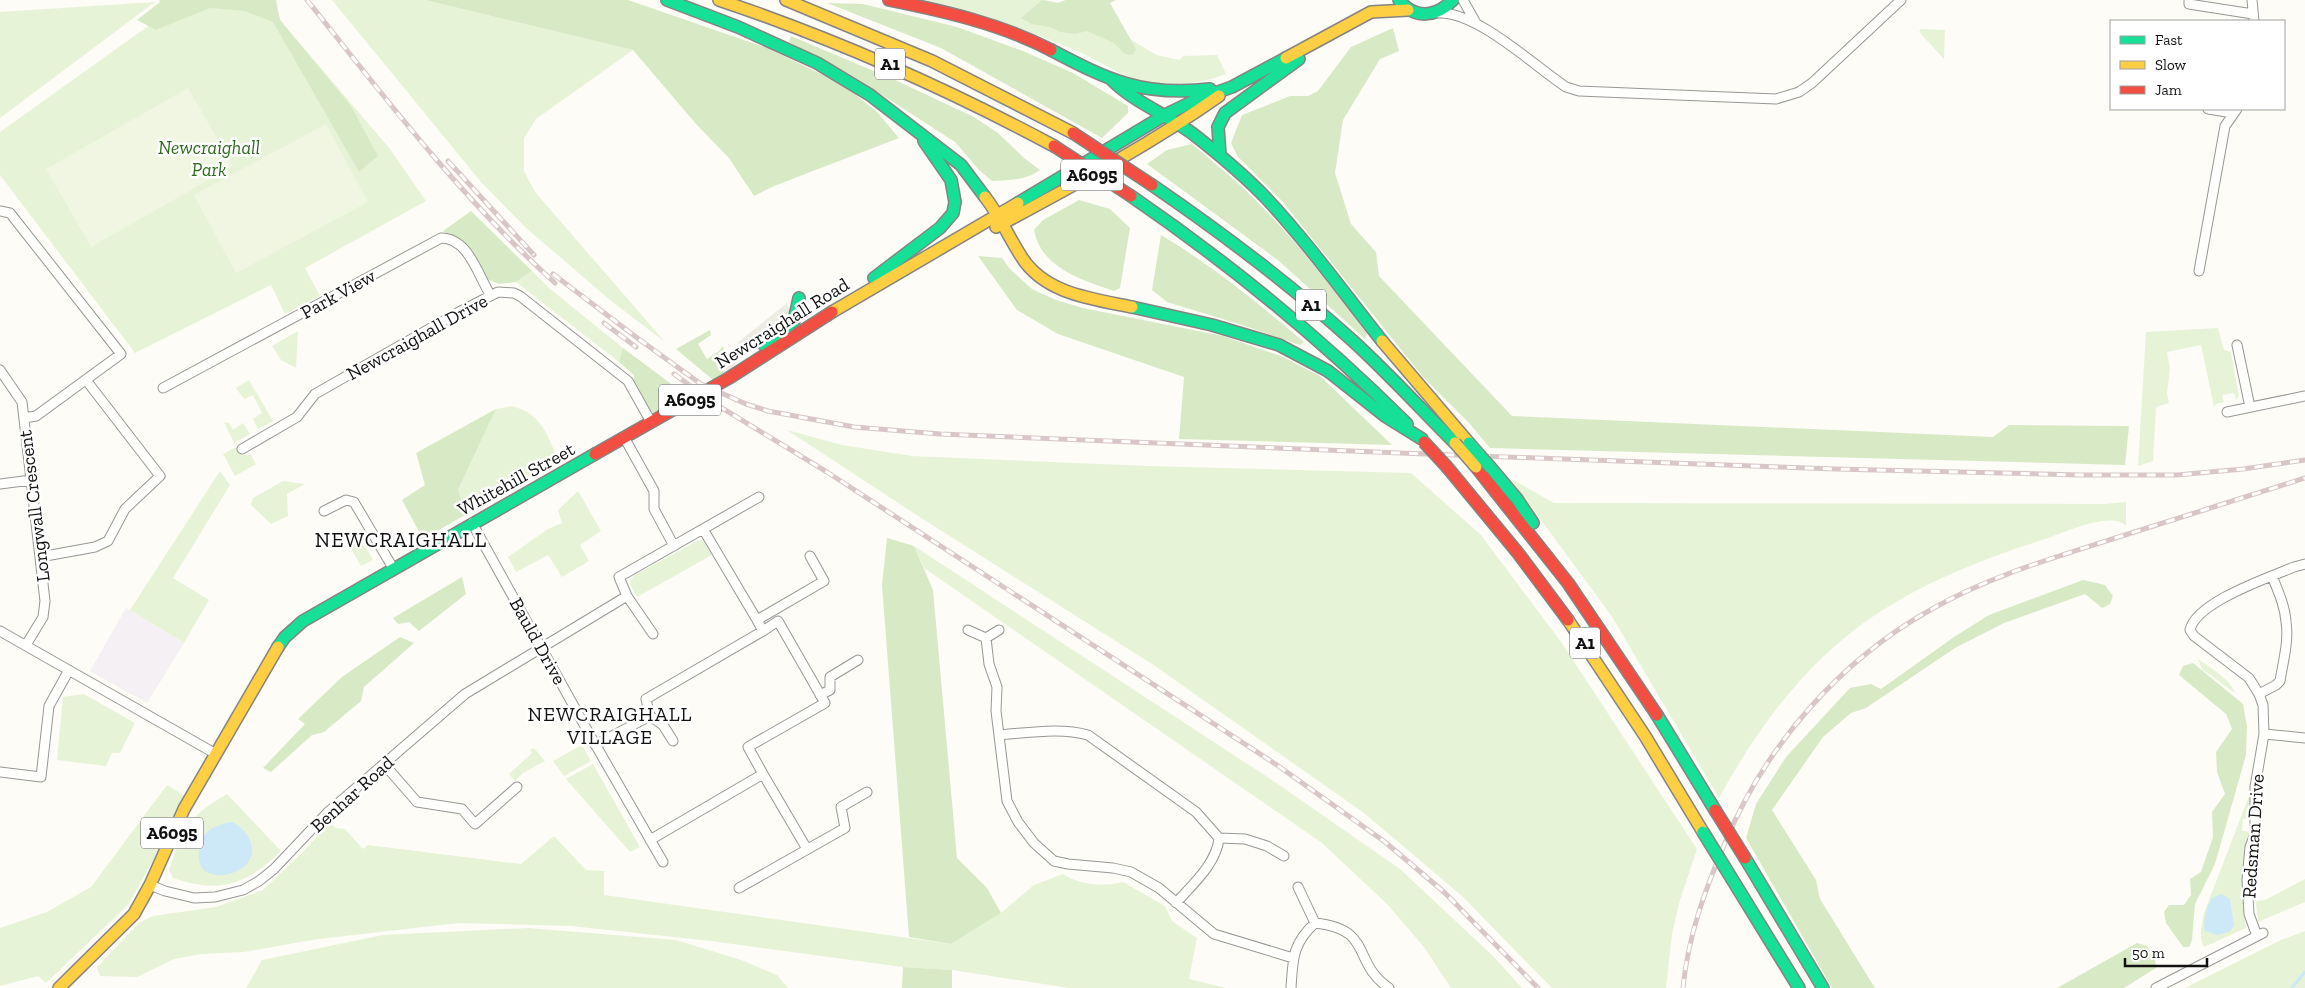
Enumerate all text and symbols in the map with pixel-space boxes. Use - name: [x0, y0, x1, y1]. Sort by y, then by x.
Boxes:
- legend: [2110, 20, 2285, 110]
- text: Fast: [2155, 31, 2183, 49]
- road number: A1: [875, 49, 905, 80]
- text: Slow: [2155, 56, 2187, 74]
- text: Jam: [2155, 81, 2182, 99]
- park label: Newcraighall Park: [158, 136, 260, 181]
- road number: A6095: [1061, 160, 1123, 190]
- street label: Park View: [297, 264, 380, 324]
- street label: Newcraighall Road: [711, 272, 854, 373]
- street label: Newcraighall Drive: [343, 289, 491, 385]
- road number: A1: [1296, 290, 1326, 320]
- road number: A6095: [659, 384, 721, 416]
- street label: Longwall Crescent: [13, 429, 55, 583]
- street label: Whitehill Street: [454, 437, 578, 521]
- district label: NEWCRAIGHALL: [315, 527, 487, 552]
- street label: Bauld Drive: [505, 594, 571, 689]
- road number: A1: [1570, 628, 1600, 658]
- district label: NEWCRAIGHALL VILLAGE: [528, 702, 692, 749]
- street label: Benhar Road: [306, 750, 399, 837]
- street label: Redsman Drive: [2237, 773, 2269, 899]
- road number: A6095: [141, 818, 203, 848]
- scale bar: [2125, 936, 2208, 968]
- text: 50 m: [2132, 944, 2165, 962]

